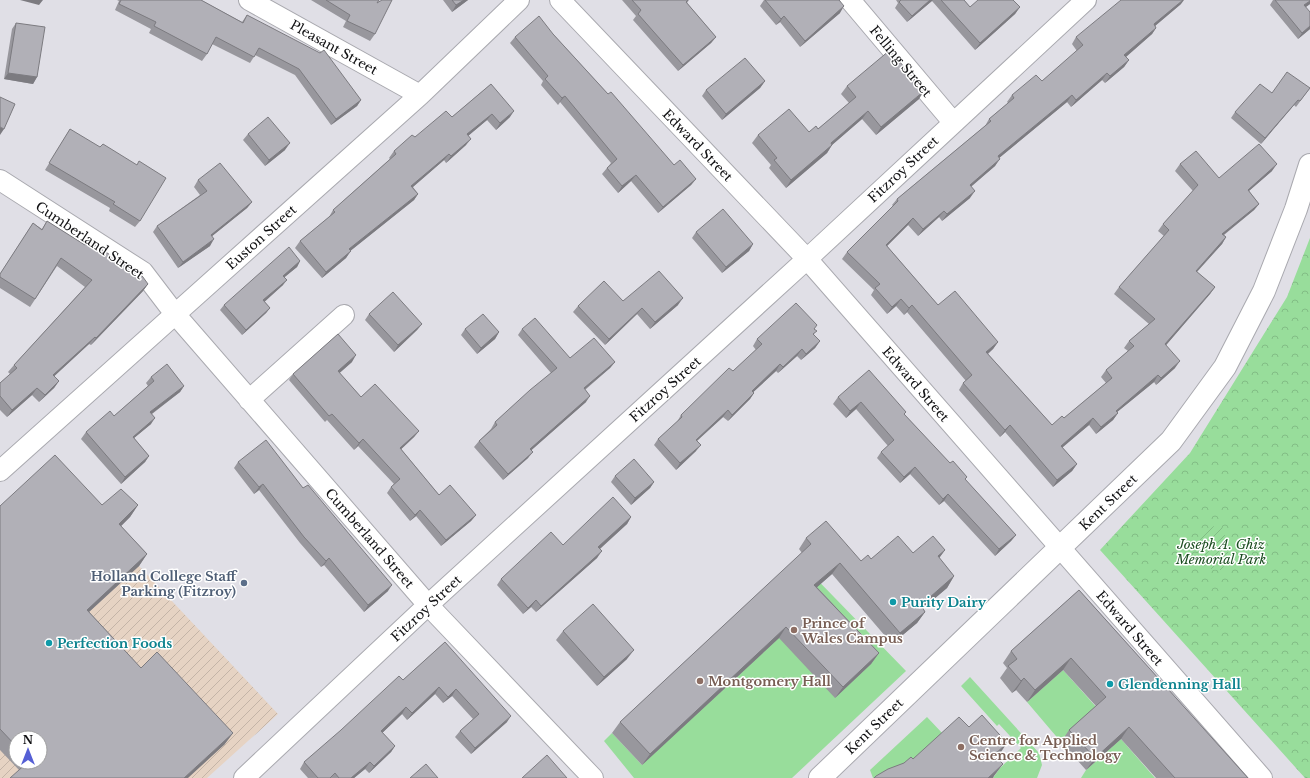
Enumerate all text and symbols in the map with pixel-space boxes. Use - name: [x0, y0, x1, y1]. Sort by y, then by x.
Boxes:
- street label: Pleasant Street: [287, 16, 381, 79]
- street label: Felling Street: [866, 22, 935, 101]
- street label: Edward Street: [659, 106, 736, 185]
- street label: Fitzroy Street: [865, 132, 942, 206]
- street label: Cumberland Street: [32, 198, 147, 283]
- street label: Euston Street: [222, 201, 300, 274]
- street label: Edward Street: [878, 343, 953, 425]
- street label: Fitzroy Street: [626, 353, 705, 426]
- street label: Kent Street: [1076, 470, 1141, 534]
- street label: Cumberland Street: [321, 485, 418, 592]
- park label: Joseph A. Ghiz Memorial Park: [1175, 536, 1266, 568]
- place label: Holland College Staff Parking (Fitzroy): [91, 568, 238, 600]
- street label: Fitzroy Street: [388, 571, 465, 645]
- marker: Holland College Staff Parking (Fitzroy): [239, 578, 249, 588]
- street label: Edward Street: [1092, 587, 1167, 669]
- place label: Purity Dairy: [901, 594, 987, 611]
- marker: Purity Dairy: [888, 597, 898, 607]
- place label: Prince of Wales Campus: [801, 615, 903, 647]
- marker: Prince of Wales Campus: [789, 625, 799, 635]
- place label: Perfection Foods: [57, 635, 172, 652]
- marker: Perfection Foods: [44, 638, 54, 648]
- place label: Montgomery Hall: [708, 673, 831, 690]
- marker: Montgomery Hall: [695, 676, 705, 686]
- place label: Glendenning Hall: [1118, 676, 1241, 693]
- marker: Glendenning Hall: [1105, 679, 1115, 689]
- street label: Kent Street: [842, 694, 907, 758]
- north arrow: [8, 730, 48, 770]
- place label: Centre for Applied Science & Technology: [969, 732, 1122, 764]
- text: N: [23, 733, 34, 747]
- marker: Centre for Applied Science & Technology: [956, 742, 966, 752]

